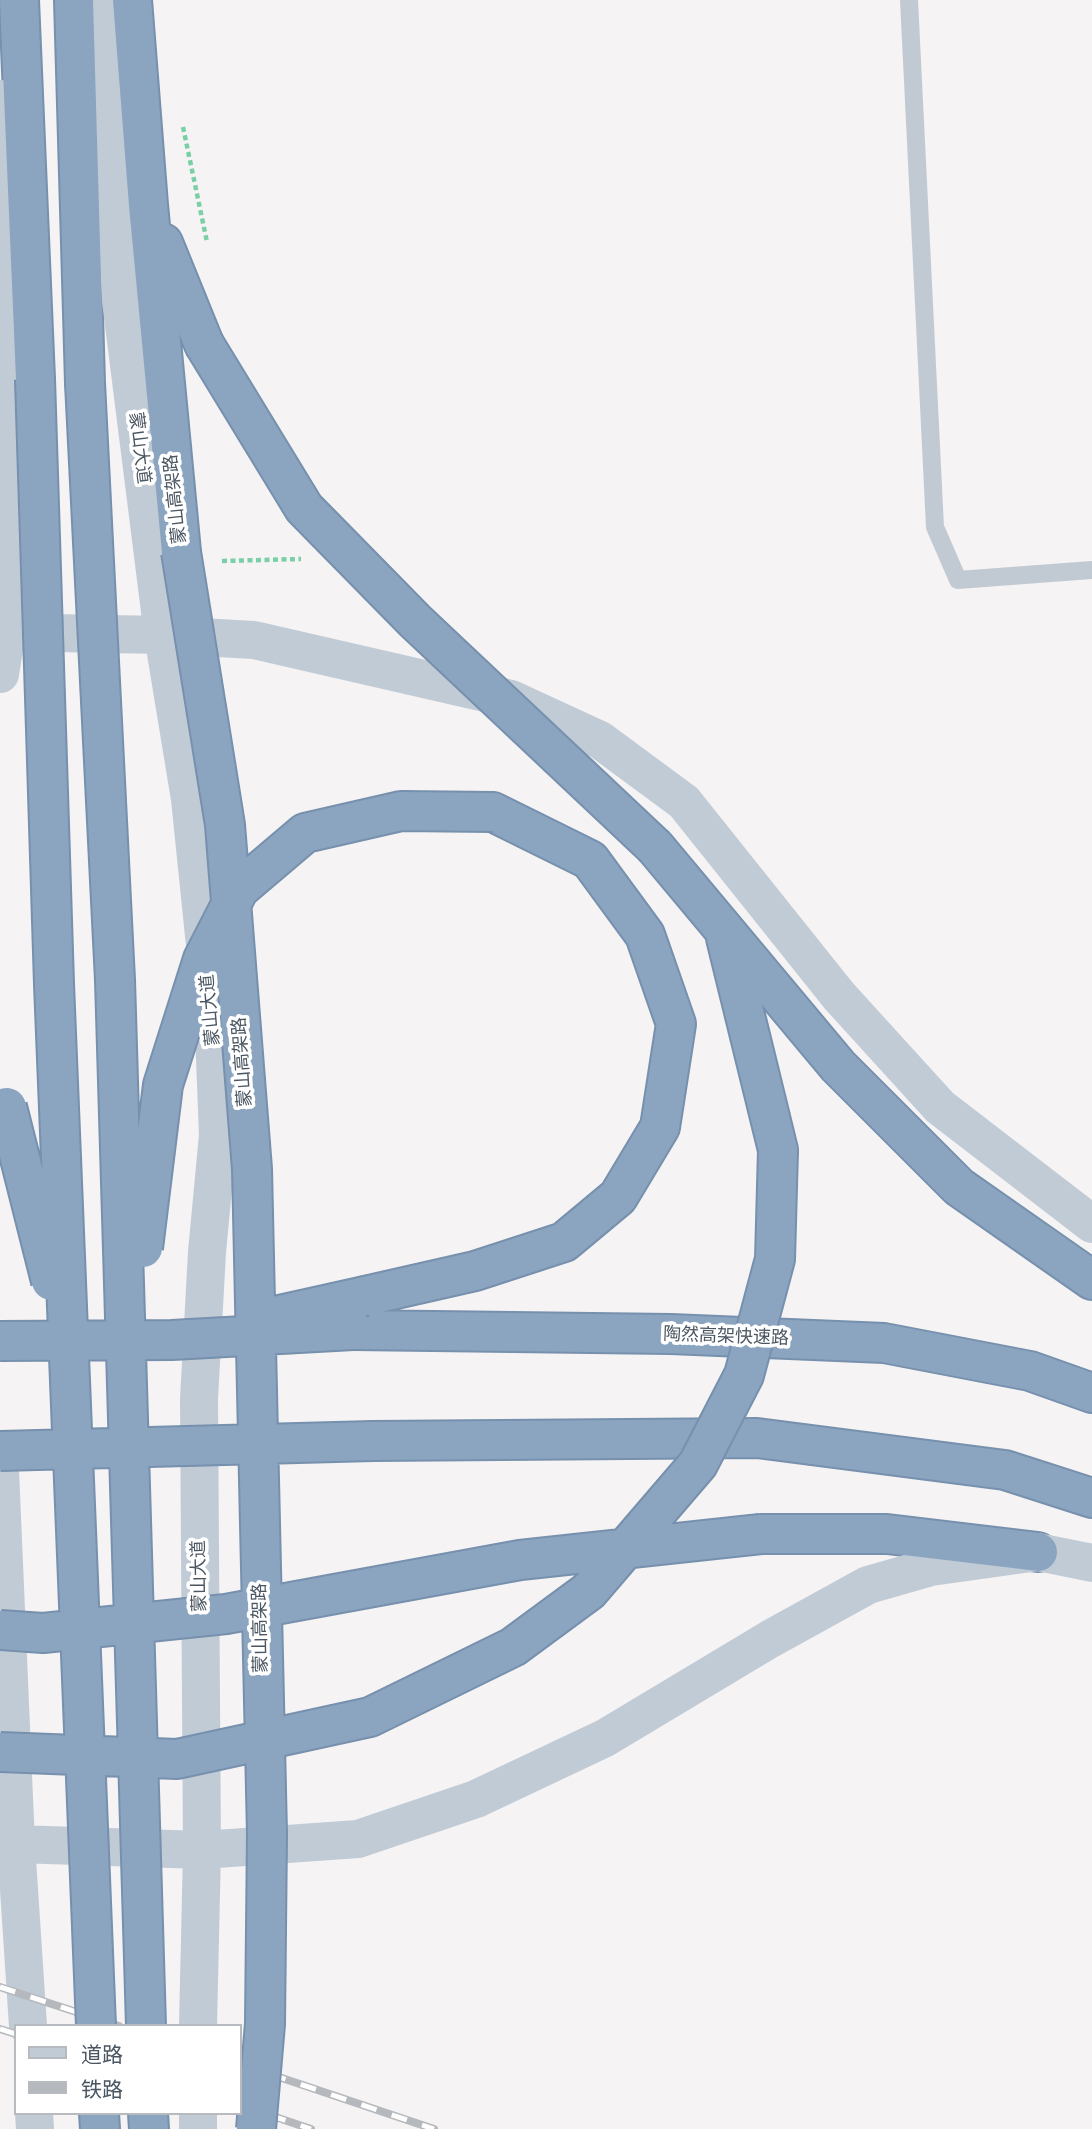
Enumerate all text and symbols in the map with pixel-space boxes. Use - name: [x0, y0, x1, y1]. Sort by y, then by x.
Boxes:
- street label: 蒙山大道: [124, 411, 154, 485]
- street label: 蒙山高架路: [161, 453, 191, 545]
- street label: 蒙山大道: [197, 973, 225, 1047]
- street label: 蒙山高架路: [229, 1016, 257, 1108]
- street label: 陶然高架快速路: [663, 1324, 789, 1350]
- street label: 蒙山大道: [189, 1540, 211, 1612]
- street label: 蒙山高架路: [249, 1583, 273, 1673]
- legend: [14, 2024, 242, 2115]
- text: 道路: [81, 2043, 123, 2067]
- text: 铁路: [81, 2078, 123, 2102]

